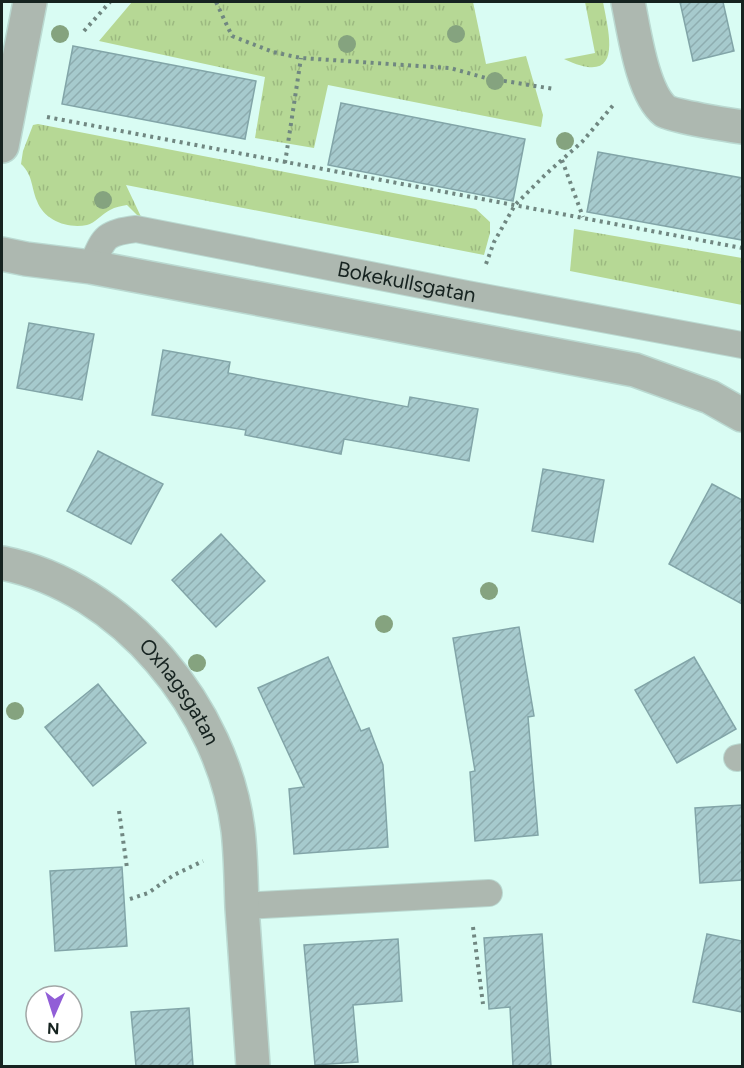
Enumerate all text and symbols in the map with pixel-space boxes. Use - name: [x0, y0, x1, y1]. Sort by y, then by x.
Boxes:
- street label: Bokekullsgatan: [335, 256, 478, 307]
- street label: Oxhagsgatan: [134, 633, 225, 749]
- north arrow: [24, 984, 84, 1044]
- text: N: [47, 1019, 60, 1038]

